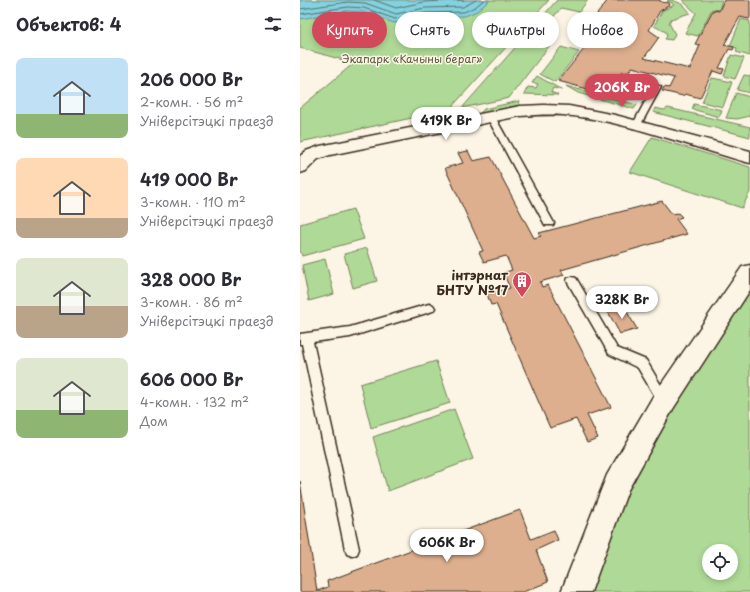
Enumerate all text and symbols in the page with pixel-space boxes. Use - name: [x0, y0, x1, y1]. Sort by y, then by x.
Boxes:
- text: Объектов: 4: [16, 11, 121, 37]
- chip: Купить: [312, 12, 387, 48]
- chip: Снять: [395, 12, 464, 48]
- chip: Фильтры: [472, 12, 559, 48]
- chip: Новое: [567, 12, 638, 48]
- icon: filters: [262, 13, 284, 35]
- park label: Экапарк «Качыны бераг»: [342, 50, 482, 67]
- text: 206 000 Br: [140, 66, 242, 92]
- icon: home: [48, 74, 96, 122]
- pin: 206K Br: [585, 74, 659, 108]
- text: 206K Br: [594, 77, 650, 96]
- text: 2-комн. · 56 m²: [140, 92, 243, 111]
- pin: 419K Br: [409, 107, 483, 141]
- text: 419K Br: [420, 110, 472, 129]
- text: Універсітэцкі праезд: [140, 111, 274, 130]
- text: 419 000 Br: [140, 166, 238, 192]
- icon: home: [48, 174, 96, 222]
- text: 3-комн. · 110 m²: [140, 192, 246, 211]
- text: Універсітэцкі праезд: [140, 211, 274, 230]
- place label: інтэрнат БНТУ №17: [436, 265, 509, 299]
- text: 328 000 Br: [140, 266, 241, 292]
- building icon: інтэрнат БНТУ №17: [511, 270, 533, 298]
- icon: home: [48, 274, 96, 322]
- pin: 328K Br: [585, 286, 659, 320]
- text: 328K Br: [595, 289, 649, 308]
- text: 3-комн. · 86 m²: [140, 292, 243, 311]
- text: Універсітэцкі праезд: [140, 311, 274, 330]
- text: 606 000 Br: [140, 366, 243, 392]
- icon: home: [48, 374, 96, 422]
- text: 4-комн. · 132 m²: [140, 392, 249, 411]
- text: Дом: [140, 411, 168, 430]
- pin: 606K Br: [410, 529, 484, 563]
- text: 606K Br: [419, 532, 475, 551]
- map controls: [702, 544, 738, 580]
- button: locate: [702, 544, 738, 580]

